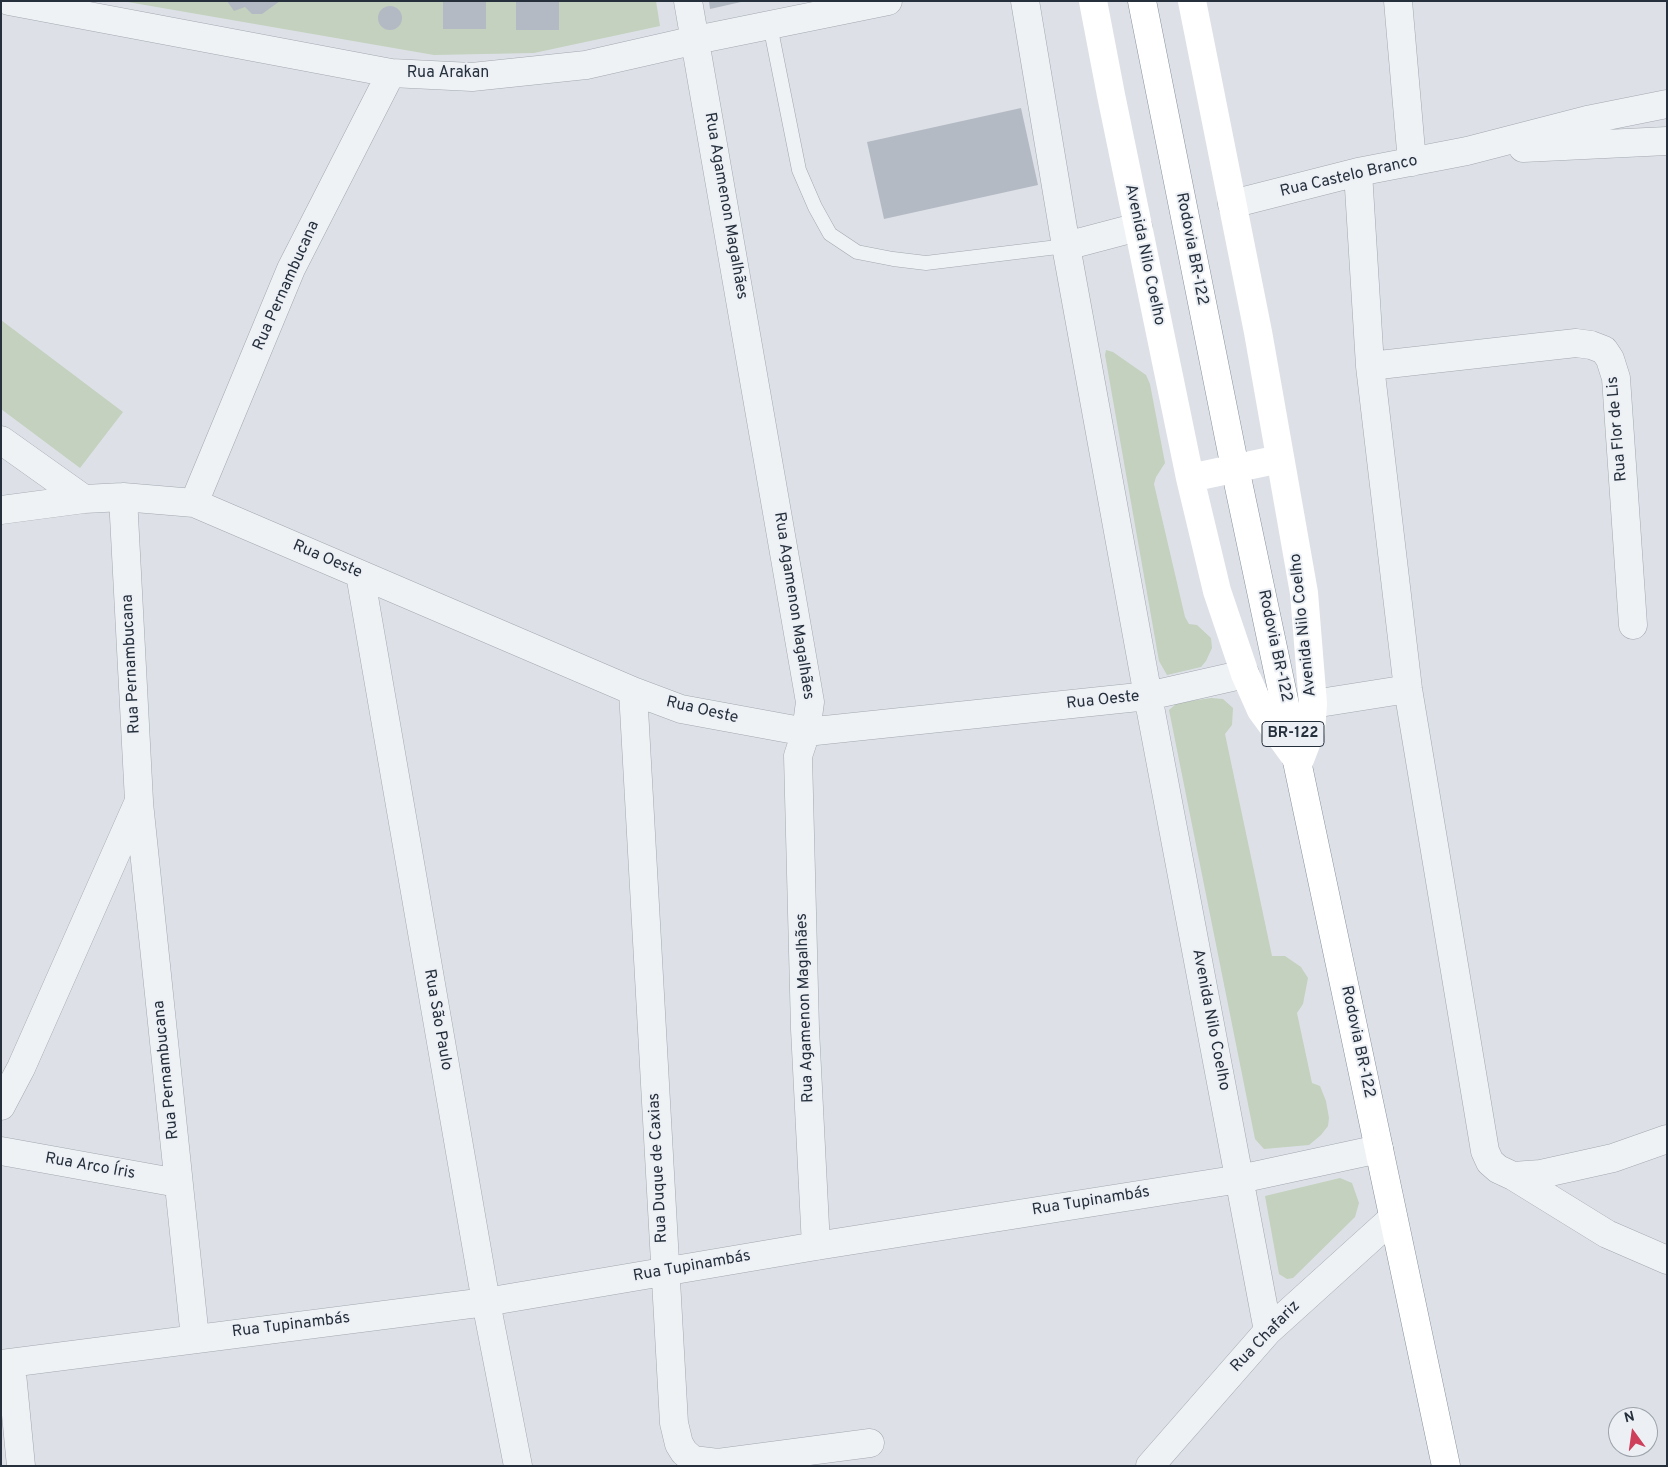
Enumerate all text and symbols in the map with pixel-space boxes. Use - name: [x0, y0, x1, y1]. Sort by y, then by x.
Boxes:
- street label: Rua Arakan: [407, 64, 489, 84]
- street label: Rua Agamenon Magalhães: [699, 111, 751, 301]
- street label: Rua Castelo Branco: [1278, 152, 1420, 202]
- street label: Avenida Nilo Coelho: [1120, 183, 1168, 327]
- street label: Rodovia BR-122: [1171, 191, 1211, 307]
- street label: Rua Pernambucana: [250, 218, 324, 354]
- street label: Rua Flor de Lis: [1604, 376, 1632, 482]
- street label: Rua Agamenon Magalhães: [769, 511, 817, 701]
- street label: Rua Oeste: [289, 537, 365, 583]
- street label: Avenida Nilo Coelho: [1287, 552, 1321, 698]
- street label: Rodovia BR-122: [1253, 588, 1295, 704]
- street label: Rua Pernambucana: [119, 594, 145, 734]
- street label: Rua Oeste: [1065, 688, 1141, 714]
- street label: Rua Oeste: [664, 693, 740, 729]
- road number: BR-122: [1262, 722, 1324, 746]
- street label: Rua Agamenon Magalhães: [793, 913, 819, 1103]
- street label: Avenida Nilo Coelho: [1187, 947, 1233, 1093]
- street label: Rua São Paulo: [419, 968, 455, 1072]
- street label: Rodovia BR-122: [1336, 984, 1378, 1100]
- street label: Rua Pernambucana: [150, 999, 184, 1141]
- street label: Rua Duque de Caxias: [645, 1092, 673, 1244]
- street label: Rua Arco Íris: [43, 1150, 137, 1184]
- street label: Rua Tupinambás: [1031, 1183, 1151, 1221]
- street label: Rua Tupinambás: [632, 1247, 752, 1287]
- street label: Rua Chafariz: [1227, 1297, 1305, 1377]
- street label: Rua Tupinambás: [231, 1309, 351, 1343]
- north arrow: [1608, 1407, 1658, 1457]
- text: N: [1623, 1408, 1636, 1427]

